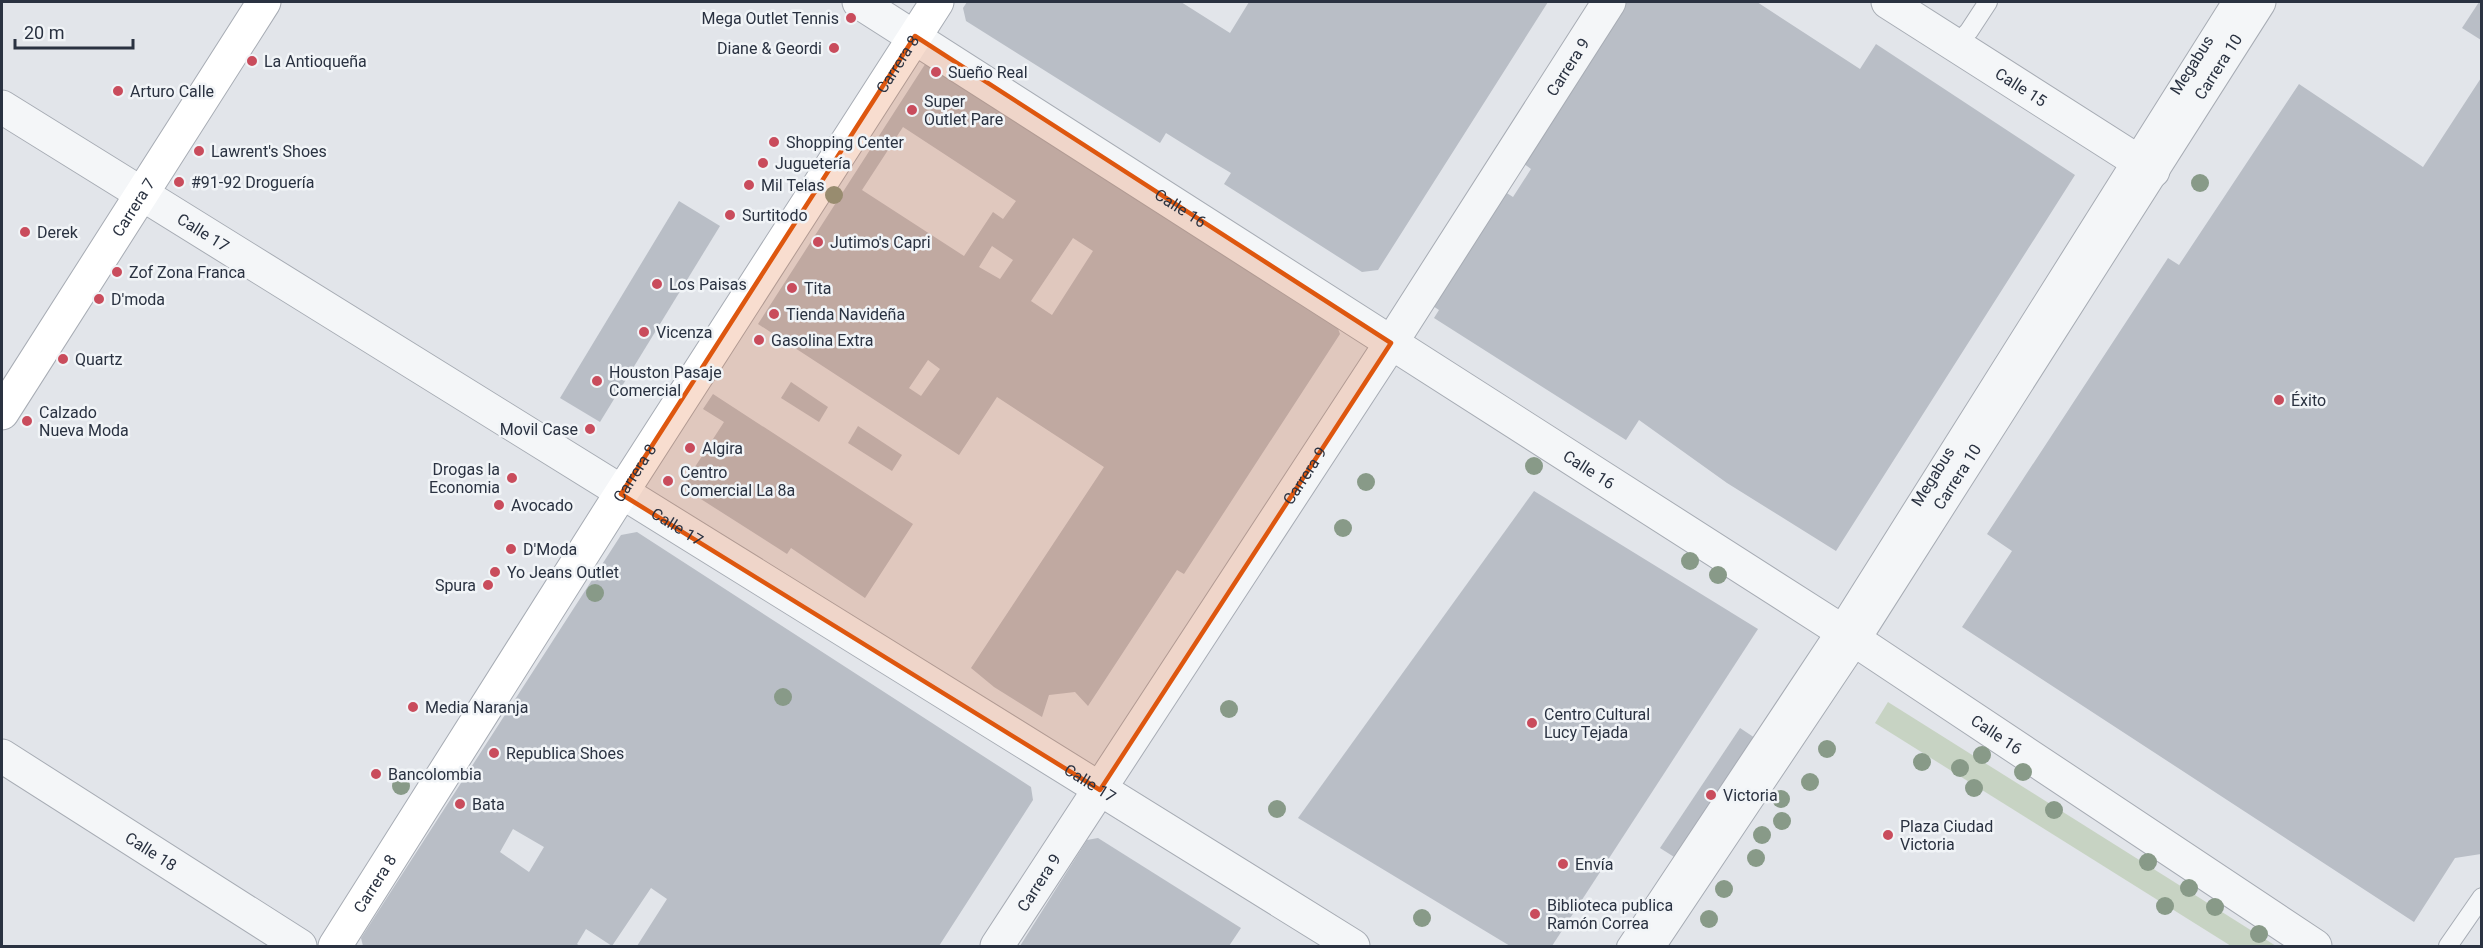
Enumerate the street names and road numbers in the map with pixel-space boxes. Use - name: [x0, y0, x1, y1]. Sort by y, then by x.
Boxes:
- street label: Carrera 10: [2190, 30, 2246, 103]
- street label: Carrera 8: [872, 31, 923, 96]
- street label: Megabus: [2166, 32, 2217, 98]
- street label: Carrera 9: [1542, 34, 1593, 99]
- street label: Calle 15: [1992, 64, 2051, 110]
- street label: Carrera 7: [108, 175, 159, 240]
- street label: Calle 16: [1151, 184, 1210, 231]
- street label: Calle 17: [174, 209, 233, 255]
- street label: Carrera 8: [609, 440, 660, 505]
- street label: Carrera 10: [1929, 440, 1985, 513]
- street label: Carrera 9: [1279, 443, 1330, 508]
- street label: Megabus: [1907, 443, 1958, 509]
- street label: Calle 16: [1560, 446, 1618, 493]
- street label: Calle 17: [648, 503, 707, 550]
- street label: Calle 16: [1968, 710, 2026, 758]
- street label: Calle 17: [1061, 760, 1120, 806]
- street label: Calle 18: [122, 828, 181, 875]
- street label: Carrera 9: [1013, 850, 1064, 915]
- street label: Carrera 8: [349, 851, 400, 916]

